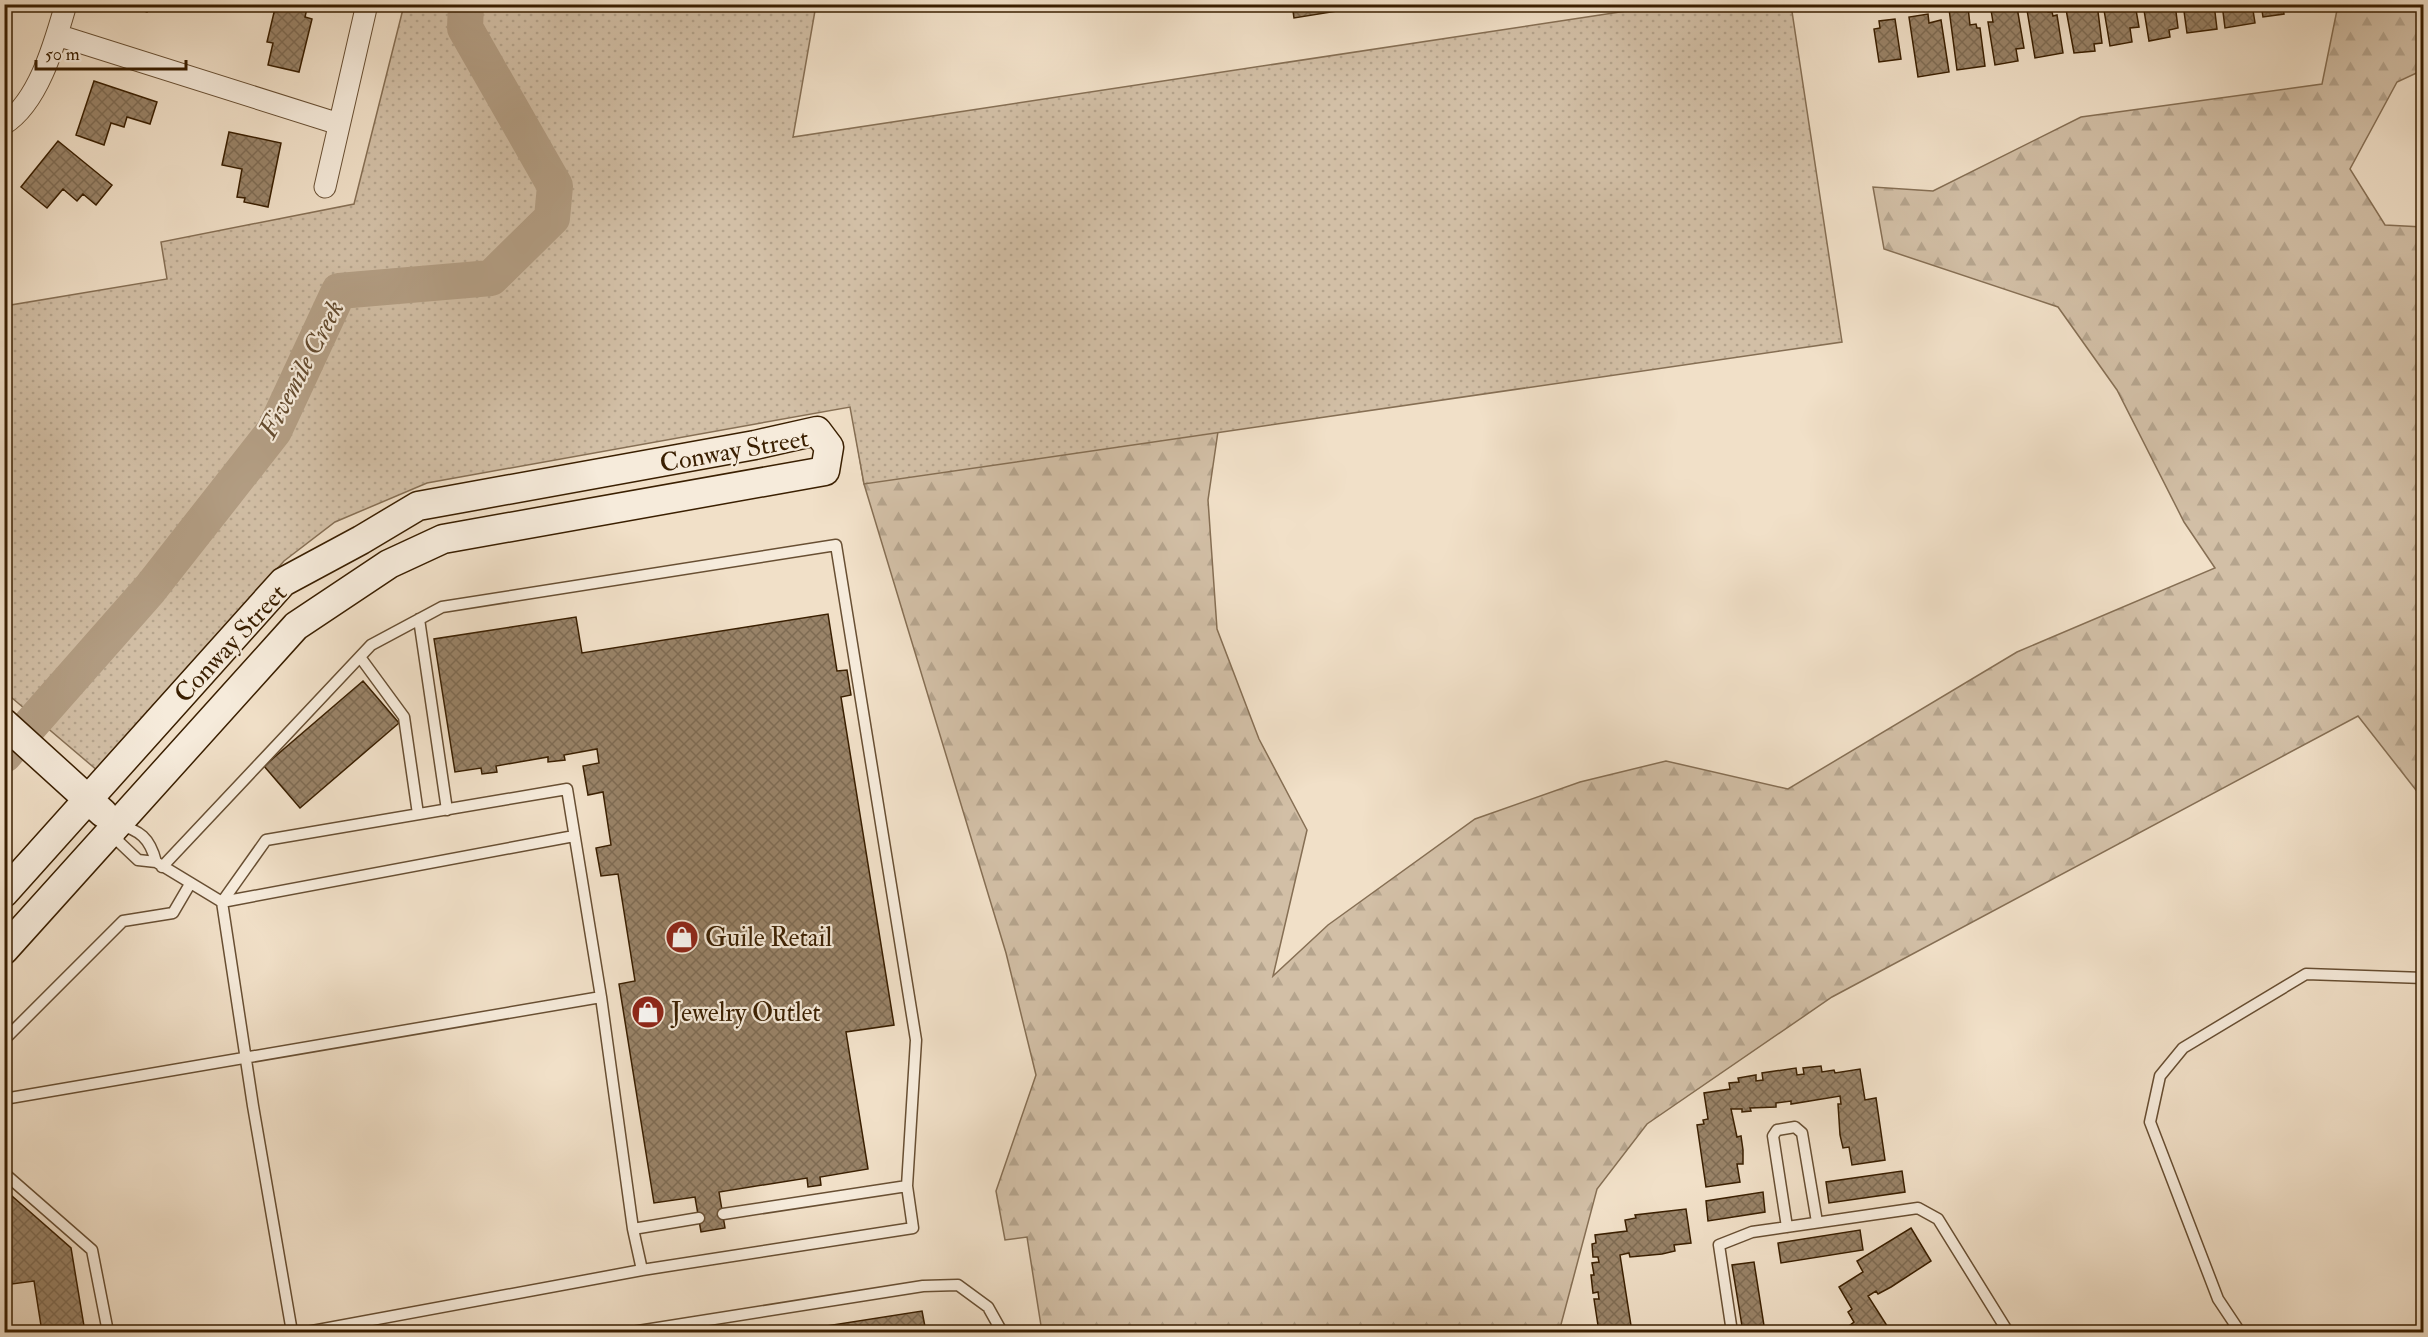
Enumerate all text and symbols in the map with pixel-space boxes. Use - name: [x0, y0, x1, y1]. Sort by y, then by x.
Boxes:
- scale bar: [36, 33, 186, 71]
- text: 50 m: [45, 43, 80, 66]
- water label: Fivemile Creek: [250, 295, 352, 446]
- street label: Conway Street: [657, 422, 811, 480]
- street label: Conway Street: [168, 578, 294, 710]
- shop icon: Guile Retail: [664, 919, 700, 955]
- place label: Guile Retail: [705, 922, 832, 954]
- shop icon: Jewelry Outlet: [630, 994, 666, 1030]
- place label: Jewelry Outlet: [670, 997, 821, 1029]

